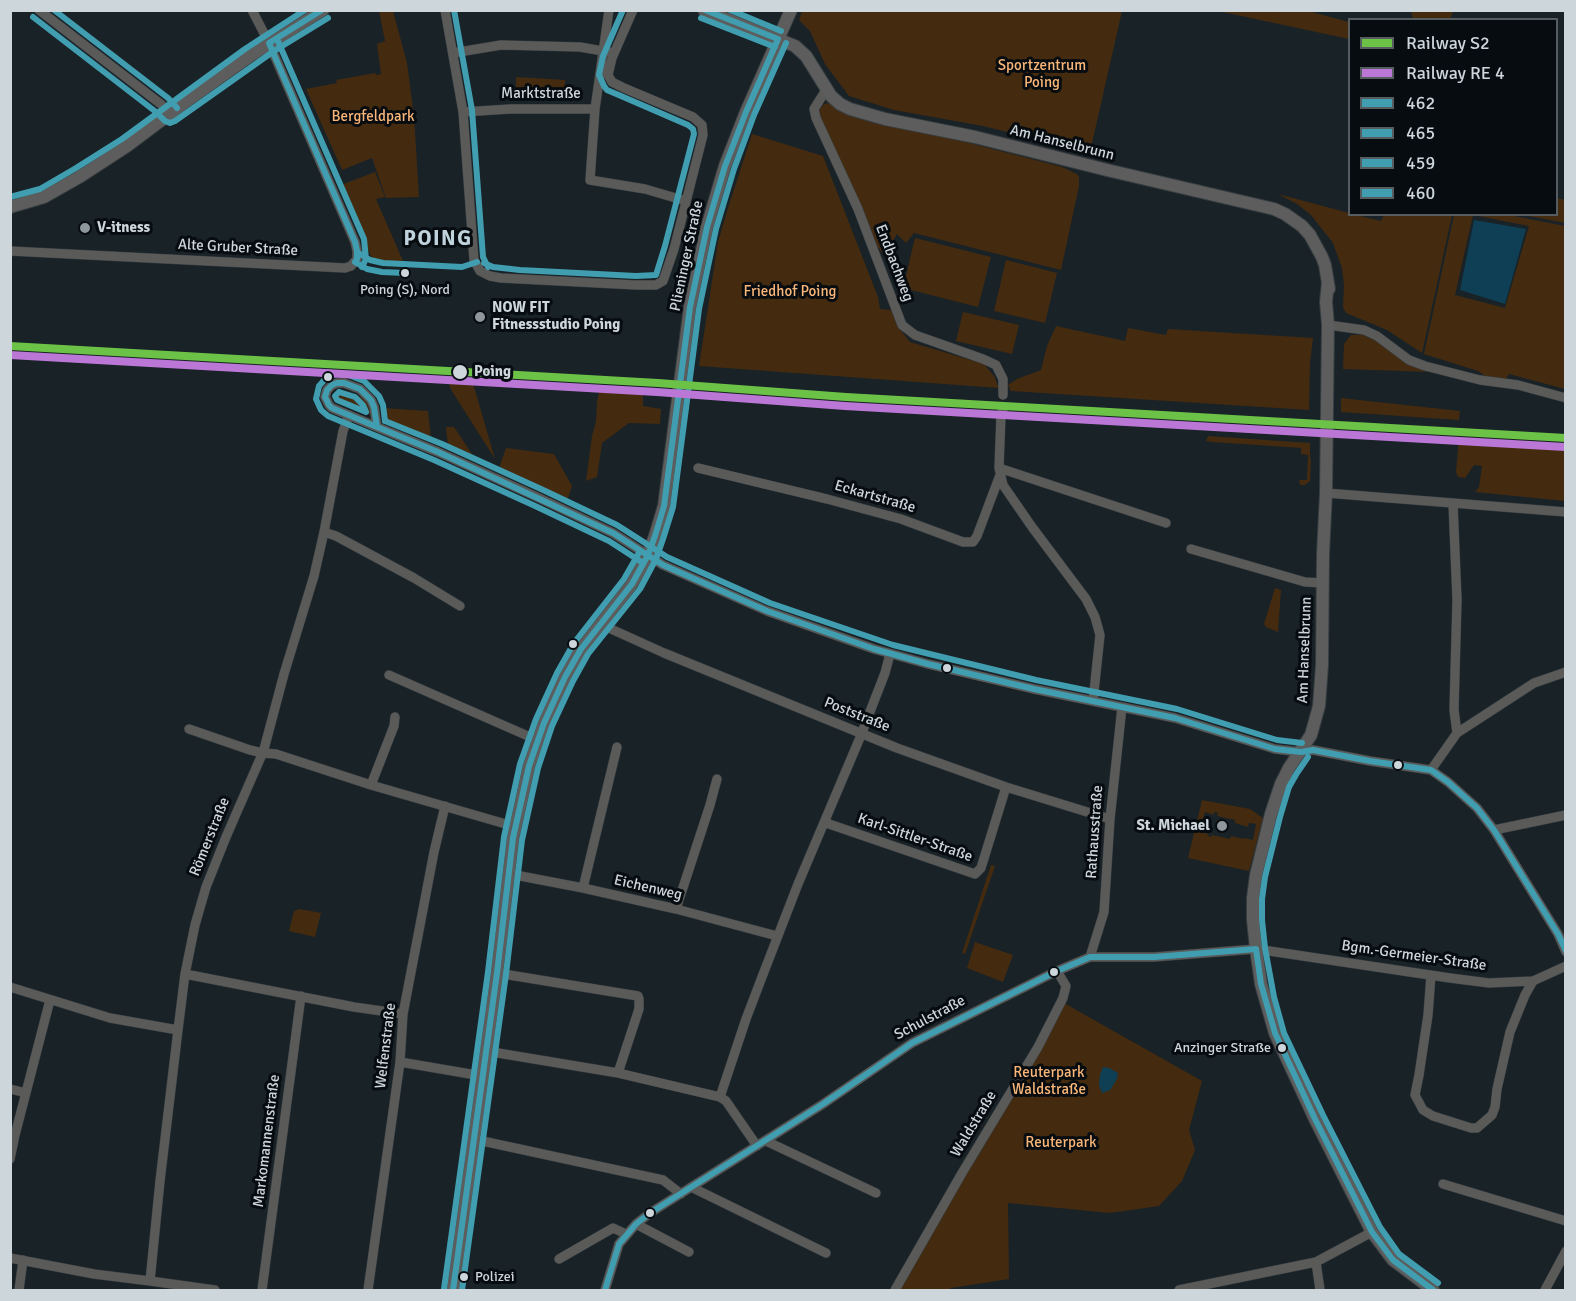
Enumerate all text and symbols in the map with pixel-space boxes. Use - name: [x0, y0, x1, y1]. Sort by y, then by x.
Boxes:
- legend: [1348, 18, 1558, 216]
- text: Railway S2: [1406, 32, 1490, 54]
- park label: Sportzentrum Poing: [998, 57, 1086, 92]
- text: Railway RE 4: [1406, 62, 1505, 84]
- street label: Marktstraße: [501, 85, 581, 103]
- text: 462: [1406, 92, 1435, 114]
- park label: Bergfeldpark: [331, 108, 415, 126]
- street label: Am Hanselbrunn: [1008, 121, 1116, 165]
- text: 465: [1406, 122, 1435, 144]
- text: 459: [1406, 152, 1435, 174]
- text: 460: [1406, 182, 1435, 204]
- street label: Plieninger Straße: [666, 199, 708, 313]
- place label: V-itness: [97, 219, 150, 237]
- marker: V-itness: [78, 221, 92, 235]
- street label: Endbachweg: [871, 222, 917, 304]
- district label: POING: [404, 226, 472, 252]
- street label: Alte Gruber Straße: [178, 236, 298, 260]
- marker: Poing (S), Nord: [399, 267, 411, 279]
- place label: Poing (S), Nord: [360, 282, 450, 298]
- park label: Friedhof Poing: [743, 283, 837, 301]
- place label: NOW FIT Fitnessstudio Poing: [492, 299, 620, 334]
- marker: NOW FIT Fitnessstudio Poing: [473, 310, 487, 324]
- marker: Poing: [451, 363, 469, 381]
- place label: Poing: [474, 363, 511, 381]
- unlabelled marker: [322, 371, 334, 383]
- street label: Eckartstraße: [832, 477, 918, 517]
- street label: Am Hanselbrunn: [1294, 596, 1316, 704]
- unlabelled marker: [567, 638, 579, 650]
- unlabelled marker: [941, 662, 953, 674]
- street label: Poststraße: [821, 694, 893, 736]
- unlabelled marker: [1392, 759, 1404, 771]
- street label: Rathausstraße: [1083, 785, 1107, 879]
- street label: Römerstraße: [186, 795, 234, 879]
- street label: Karl-Sittler-Straße: [855, 810, 975, 866]
- place label: St. Michael: [1136, 817, 1210, 835]
- marker: St. Michael: [1215, 819, 1229, 833]
- street label: Eichenweg: [612, 871, 684, 905]
- street label: Bgm.-Germeier-Straße: [1340, 937, 1488, 975]
- unlabelled marker: [1048, 966, 1060, 978]
- street label: Schulstraße: [891, 992, 969, 1044]
- street label: Welfenstraße: [372, 1002, 400, 1090]
- place label: Anzinger Straße: [1174, 1040, 1271, 1056]
- marker: Anzinger Straße: [1276, 1042, 1288, 1054]
- park label: Reuterpark Waldstraße: [1012, 1064, 1086, 1099]
- street label: Markomannenstraße: [250, 1074, 284, 1208]
- street label: Waldstraße: [947, 1088, 1001, 1160]
- park label: Reuterpark: [1025, 1134, 1097, 1152]
- unlabelled marker: [644, 1207, 656, 1219]
- place label: Polizei: [475, 1269, 515, 1285]
- marker: Polizei: [458, 1271, 470, 1283]

